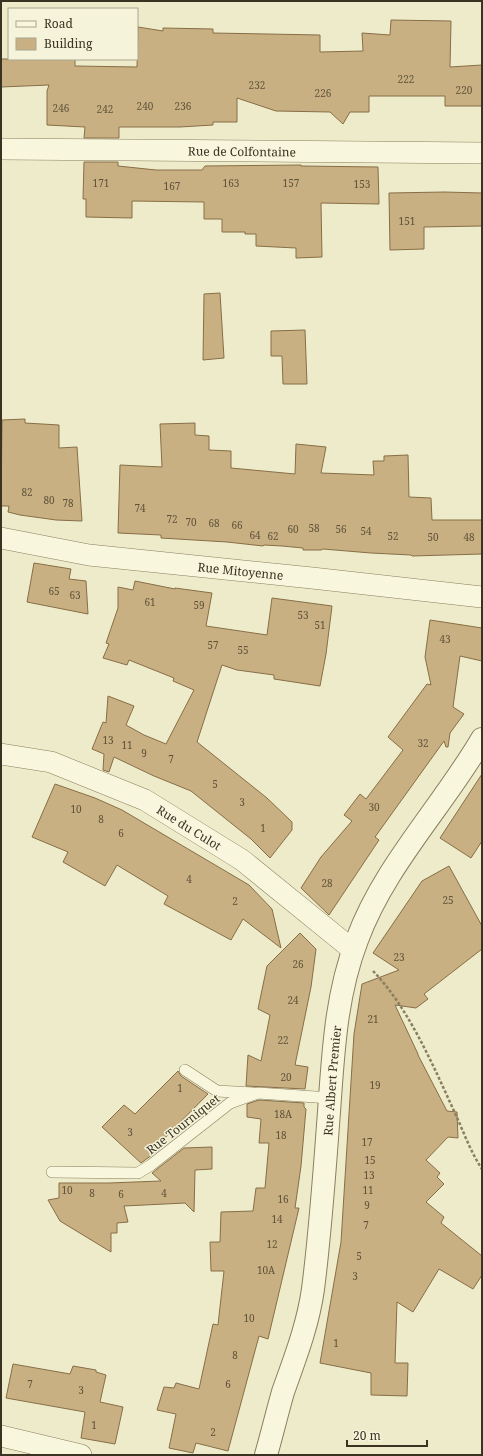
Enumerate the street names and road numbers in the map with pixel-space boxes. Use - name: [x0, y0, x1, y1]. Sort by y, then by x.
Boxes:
- street label: Rue de Colfontaine: [188, 142, 296, 160]
- street label: Rue Mitoyenne: [197, 558, 284, 584]
- street label: Rue du Culot: [154, 801, 225, 854]
- street label: Rue Albert Premier: [319, 1024, 345, 1136]
- street label: Rue Tourniquet: [143, 1090, 223, 1158]

